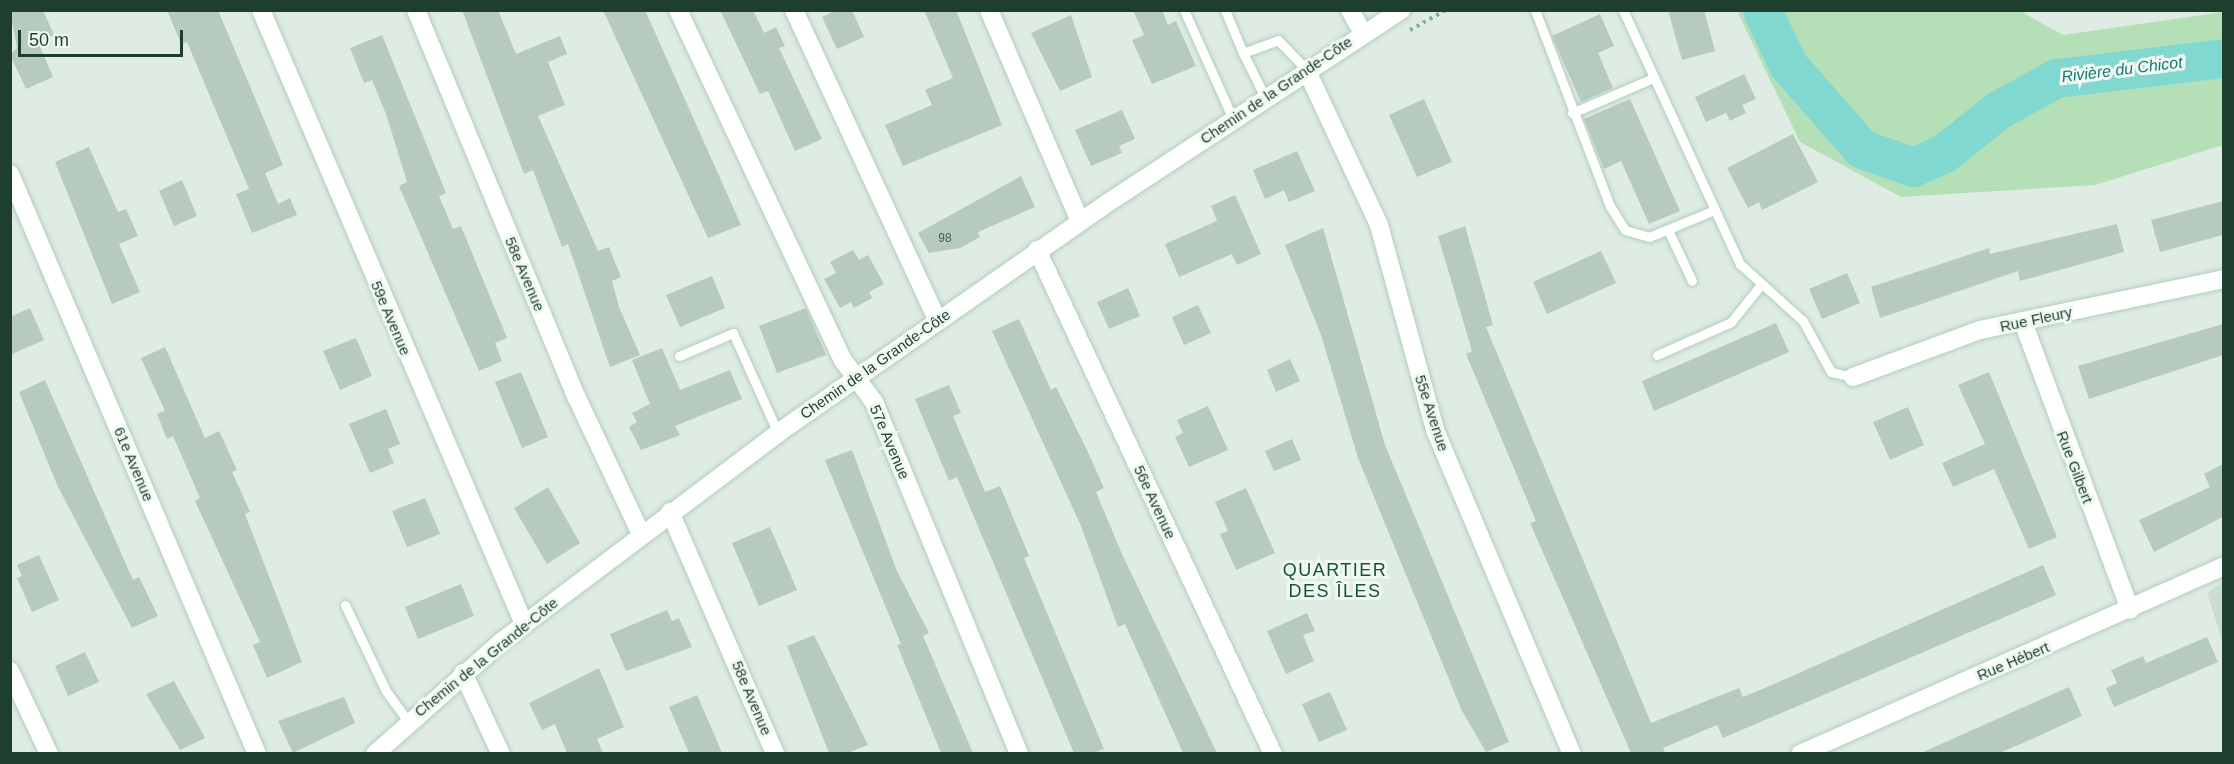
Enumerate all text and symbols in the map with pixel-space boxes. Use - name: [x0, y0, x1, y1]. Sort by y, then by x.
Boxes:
- scale bar: [21, 18, 186, 56]
- text: 50 m: [29, 30, 69, 50]
- street label: Chemin de la Grande-Côte: [1197, 32, 1355, 148]
- water label: Rivière du Chicot: [2060, 53, 2184, 87]
- house number: 98: [938, 232, 952, 246]
- street label: 58e Avenue: [501, 234, 549, 314]
- street label: 59e Avenue: [367, 278, 415, 358]
- street label: Rue Fleury: [1998, 303, 2074, 335]
- street label: Chemin de la Grande-Côte: [796, 305, 954, 423]
- street label: 55e Avenue: [1411, 372, 1453, 454]
- street label: 57e Avenue: [866, 402, 914, 482]
- street label: 61e Avenue: [110, 424, 158, 504]
- street label: Rue Gilbert: [2053, 428, 2097, 506]
- street label: 56e Avenue: [1130, 462, 1180, 542]
- district label: QUARTIER DES ÎLES: [1283, 560, 1387, 602]
- street label: Chemin de la Grande-Côte: [411, 594, 561, 720]
- street label: Rue Hébert: [1974, 638, 2052, 684]
- street label: 58e Avenue: [728, 658, 776, 738]

